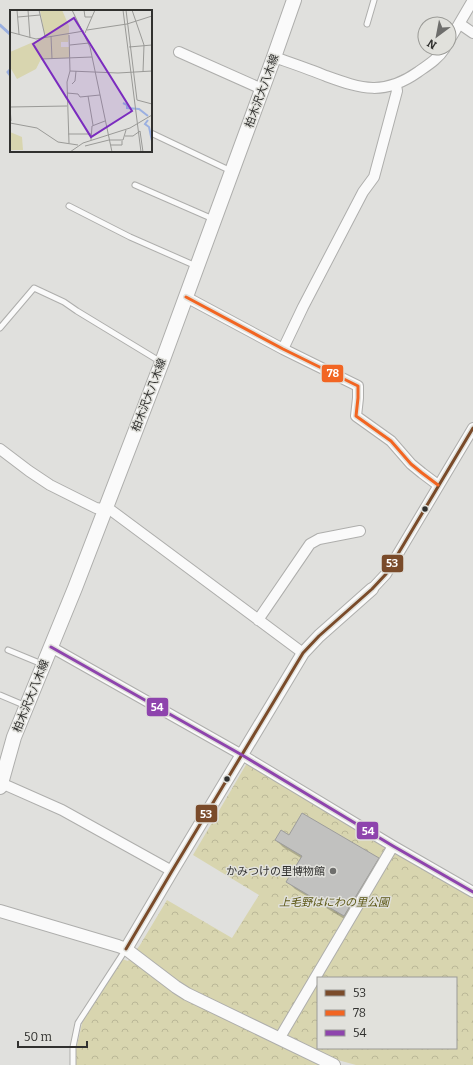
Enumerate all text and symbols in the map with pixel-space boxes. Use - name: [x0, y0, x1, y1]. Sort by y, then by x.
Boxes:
- inset map: [10, 10, 152, 152]
- north arrow: [417, 16, 457, 56]
- text: N: [424, 36, 439, 52]
- street label: 柏木沢大八木線: [243, 53, 281, 129]
- street label: 柏木沢大八木線: [129, 357, 169, 433]
- line badge: 78: [321, 364, 344, 383]
- text: 78: [327, 367, 340, 380]
- unlabelled marker: [420, 504, 430, 514]
- line badge: 53: [381, 554, 404, 573]
- text: 53: [386, 557, 398, 570]
- street label: 柏木沢大八木線: [11, 658, 51, 734]
- line badge: 54: [146, 697, 169, 717]
- text: 54: [151, 701, 164, 714]
- unlabelled marker: [222, 774, 232, 784]
- line badge: 53: [195, 804, 218, 823]
- text: 53: [200, 808, 212, 821]
- line badge: 54: [356, 821, 379, 840]
- text: 54: [362, 825, 375, 838]
- place label: かみつけの里博物館: [226, 865, 325, 878]
- marker: かみつけの里博物館: [328, 866, 338, 876]
- park label: 上毛野はにわの里公園: [279, 896, 391, 909]
- legend: [317, 977, 457, 1049]
- text: 53: [353, 986, 366, 1000]
- text: 78: [353, 1006, 366, 1020]
- scale bar: [18, 1023, 87, 1049]
- text: 54: [353, 1026, 366, 1040]
- text: 50 m: [24, 1030, 53, 1044]

